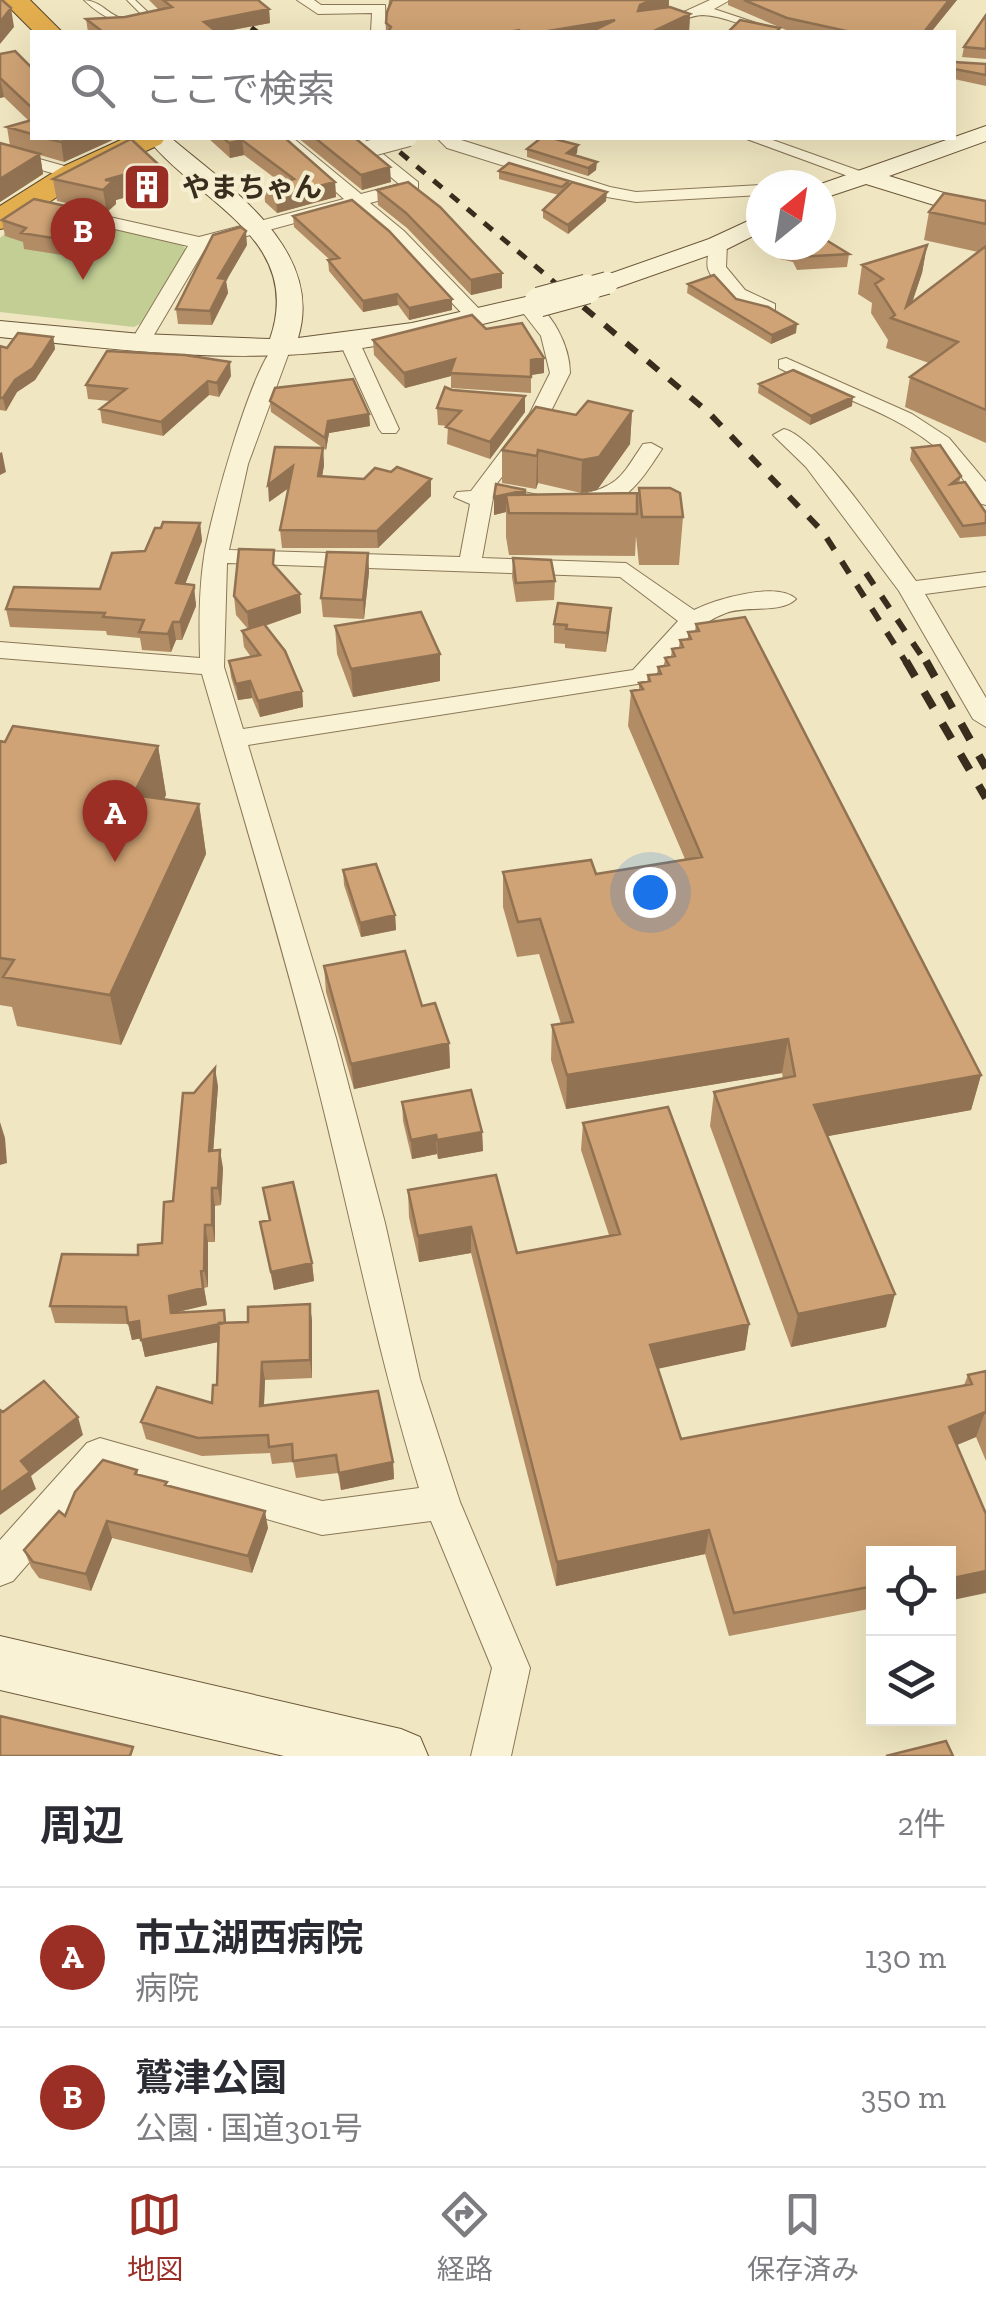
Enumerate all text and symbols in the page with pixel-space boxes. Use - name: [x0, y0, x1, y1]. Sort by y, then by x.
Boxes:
- search box: [30, 30, 956, 140]
- icon: search: [65, 58, 120, 113]
- text: ここで検索: [145, 66, 335, 112]
- building icon: やまちゃん: [121, 161, 173, 213]
- north arrow: [746, 170, 836, 260]
- place label: やまちゃん: [182, 171, 322, 204]
- pin: B: [51, 198, 116, 280]
- pin: A: [82, 780, 148, 862]
- your location: [625, 867, 676, 918]
- map controls: [866, 1546, 956, 1726]
- button: locate: [866, 1546, 956, 1636]
- button: layers: [866, 1636, 956, 1726]
- text: 周辺: [40, 1800, 124, 1851]
- text: 2件: [898, 1805, 946, 1843]
- text: 市立湖西病院: [135, 1915, 363, 1961]
- text: A: [62, 1938, 83, 1976]
- text: 130 m: [865, 1938, 946, 1976]
- text: 病院: [135, 1969, 199, 2007]
- text: 鷲津公園: [135, 2055, 287, 2101]
- text: B: [63, 2078, 82, 2116]
- text: 350 m: [861, 2078, 946, 2116]
- text: 公園 · 国道301号: [135, 2109, 363, 2147]
- tab: 地図: [127, 2187, 183, 2287]
- tab: 経路: [437, 2187, 493, 2287]
- tab: 保存済み: [747, 2187, 859, 2287]

